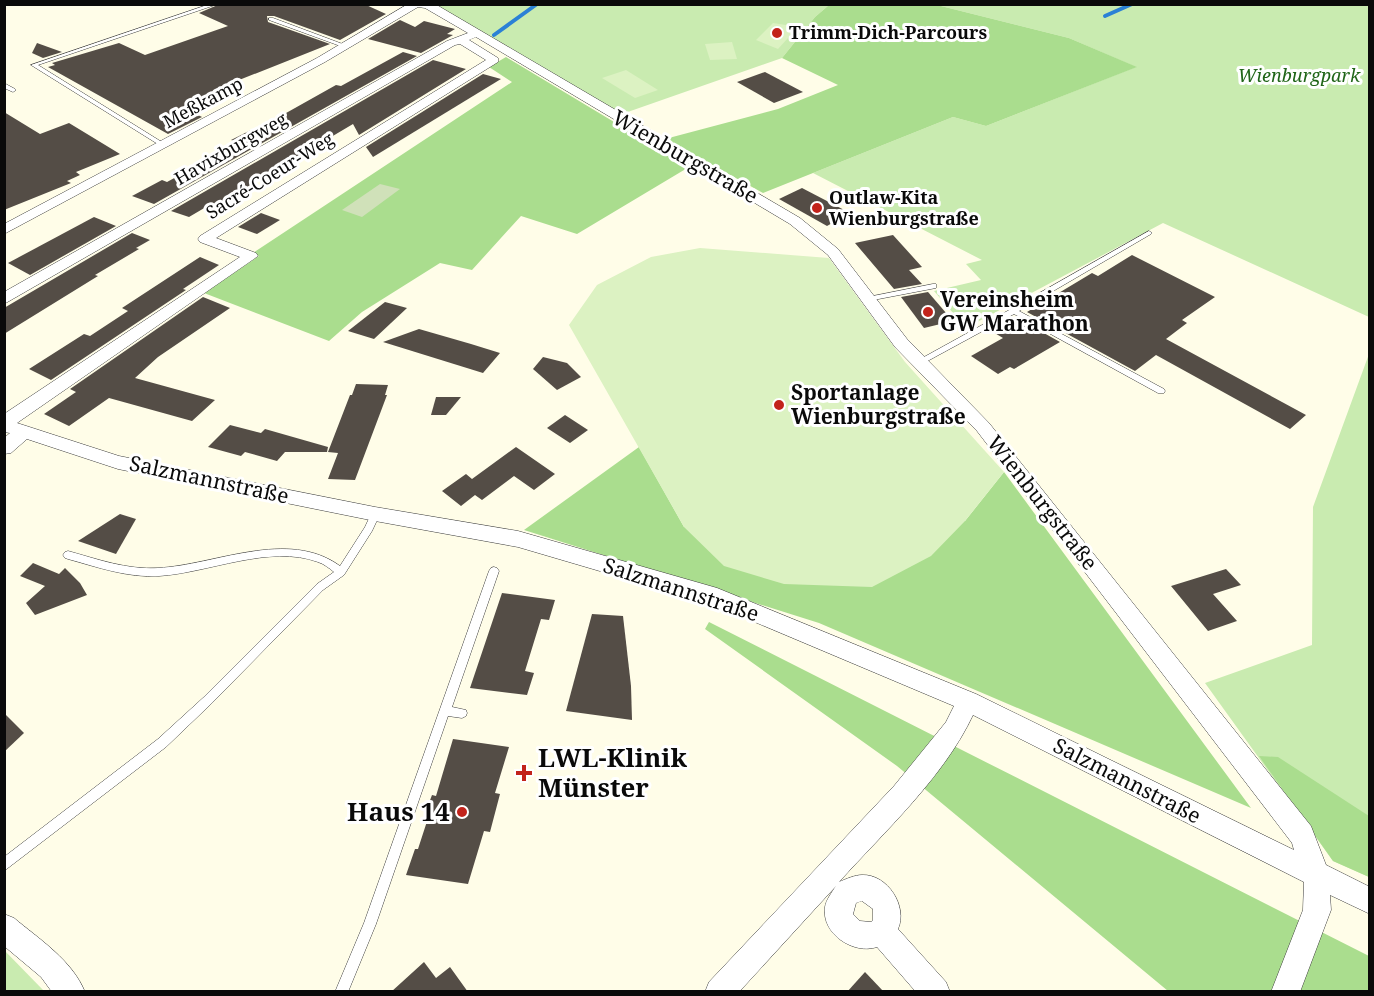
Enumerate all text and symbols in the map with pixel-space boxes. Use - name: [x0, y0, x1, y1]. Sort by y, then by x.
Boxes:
- place label: Trimm-Dich-Parcours: [789, 20, 987, 44]
- marker: Trimm-Dich-Parcours: [770, 26, 784, 40]
- park label: Wienburgpark: [1238, 63, 1361, 87]
- street label: Meßkamp: [159, 71, 247, 133]
- street label: Wienburgstraße: [608, 103, 763, 209]
- street label: Havixburgweg: [170, 106, 292, 190]
- street label: Sacré-Coeur-Weg: [201, 126, 338, 224]
- place label: Outlaw-Kita Wienburgstraße: [829, 185, 979, 230]
- marker: Outlaw-Kita Wienburgstraße: [810, 201, 824, 215]
- place label: Vereinsheim GW Marathon: [940, 285, 1089, 337]
- marker: Vereinsheim GW Marathon: [921, 305, 935, 319]
- place label: Sportanlage Wienburgstraße: [791, 378, 966, 430]
- marker: Sportanlage Wienburgstraße: [772, 398, 786, 412]
- street label: Wienburgstraße: [981, 429, 1104, 576]
- street label: Salzmannstraße: [127, 448, 291, 510]
- street label: Salzmannstraße: [600, 551, 763, 627]
- street label: Salzmannstraße: [1049, 731, 1206, 829]
- place label: LWL-Klinik Münster: [538, 739, 687, 805]
- marker: LWL-Klinik Münster: [515, 764, 533, 782]
- place label: Haus 14: [347, 793, 450, 829]
- marker: Haus 14: [455, 805, 469, 819]

